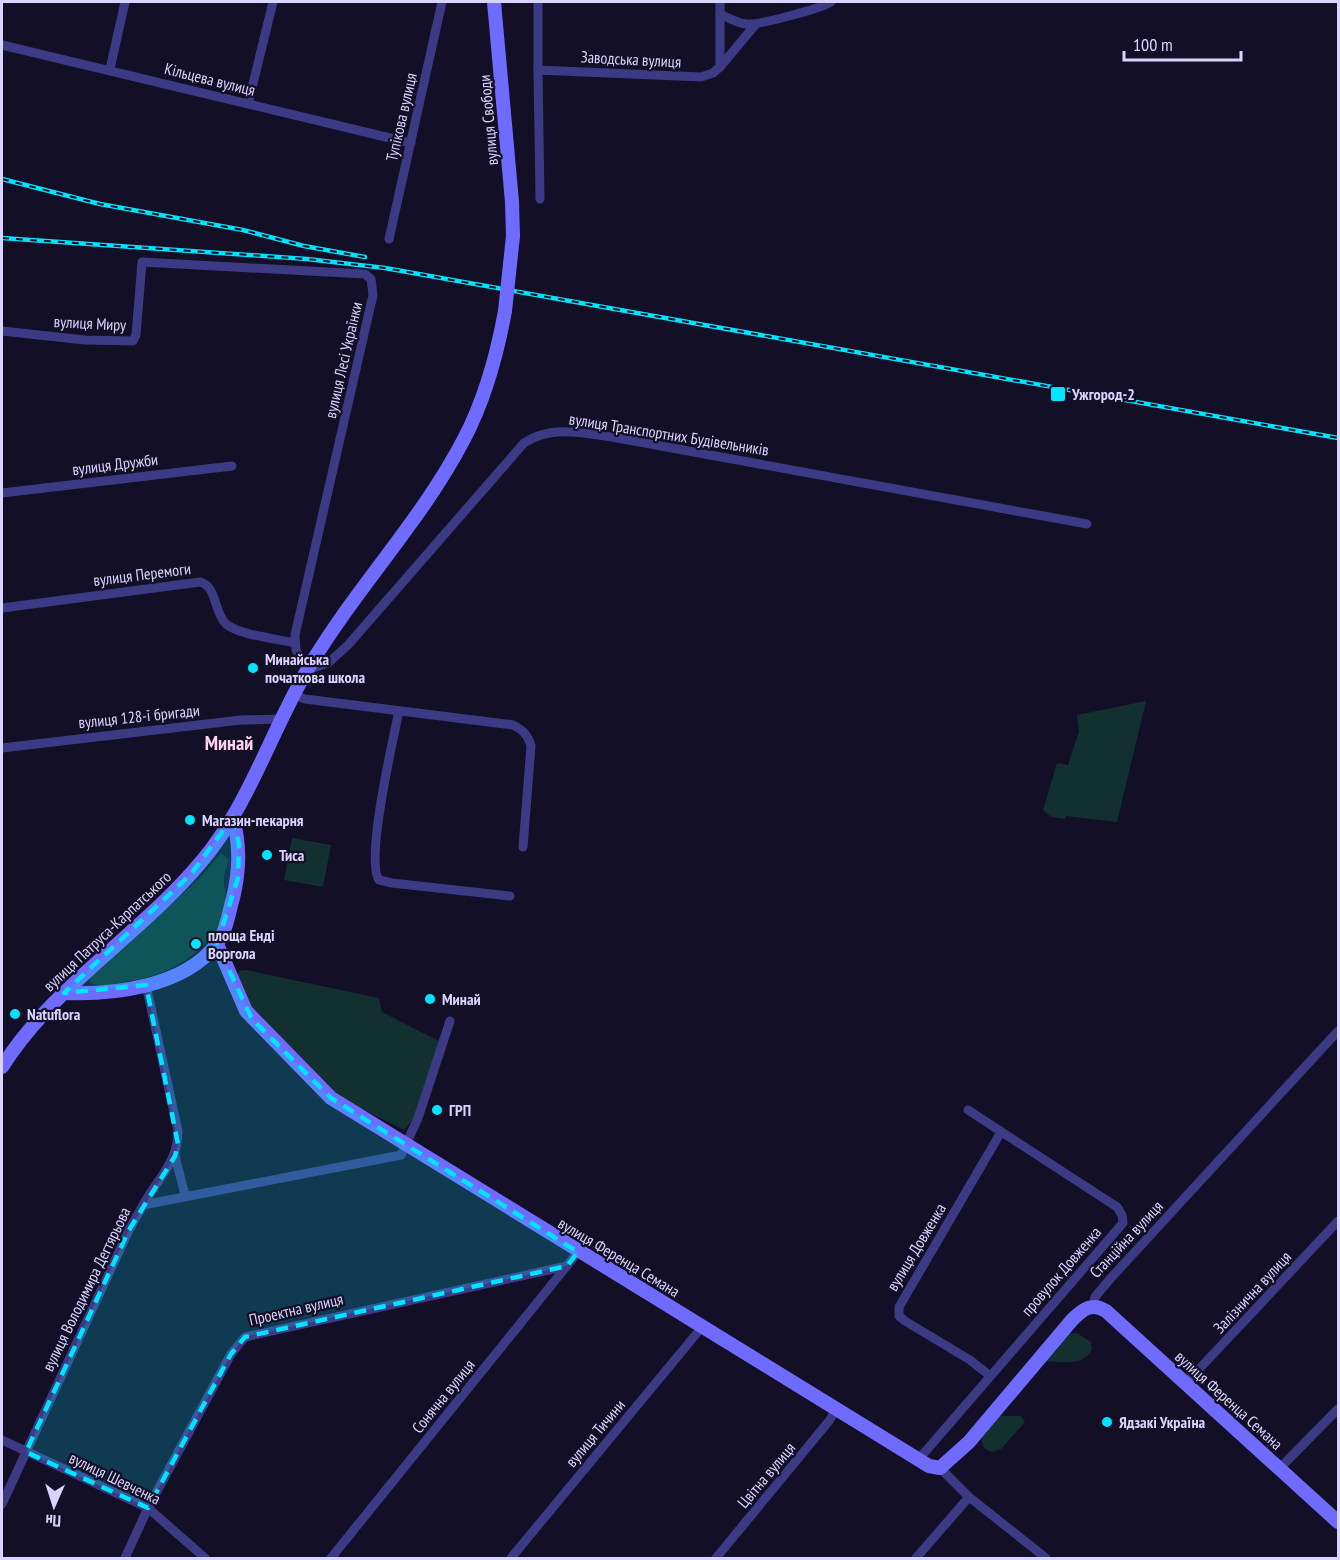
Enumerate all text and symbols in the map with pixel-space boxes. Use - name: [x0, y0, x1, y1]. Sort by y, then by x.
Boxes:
- scale bar: [1124, 24, 1241, 62]
- text: 100 m: [1133, 33, 1173, 56]
- street label: Заводська вулиця: [580, 46, 682, 72]
- street label: Кільцева вулиця: [163, 58, 257, 100]
- street label: Тупікова вулиця: [381, 71, 421, 163]
- street label: вулиця Свободи: [474, 74, 502, 166]
- street label: вулиця Лесі Українки: [320, 300, 366, 420]
- street label: вулиця Миру: [53, 311, 127, 335]
- place label: Ужгород-2: [1071, 384, 1135, 404]
- marker: Ужгород-2: [1049, 385, 1067, 403]
- street label: вулиця Транспортних Будівельників: [568, 408, 770, 460]
- street label: вулиця Дружби: [71, 449, 159, 479]
- street label: вулиця Перемоги: [92, 558, 192, 590]
- place label: Минайська початкова школа: [265, 649, 366, 687]
- marker: Минайська початкова школа: [246, 661, 260, 675]
- street label: вулиця 128-ї бригади: [77, 700, 201, 732]
- district label: Минай: [205, 730, 253, 756]
- place label: Магазин-пекарня: [202, 810, 304, 830]
- marker: Магазин-пекарня: [183, 813, 197, 827]
- place label: Тиса: [279, 845, 305, 865]
- marker: Тиса: [260, 848, 274, 862]
- street label: вулиця Патруса-Карпатського: [39, 867, 175, 995]
- place label: площа Енді Воргола: [208, 925, 275, 963]
- marker: площа Енді Воргола: [189, 937, 203, 951]
- place label: Минай: [442, 989, 481, 1009]
- marker: Минай: [423, 992, 437, 1006]
- place label: Natuflora: [27, 1004, 81, 1024]
- marker: Natuflora: [8, 1007, 22, 1021]
- place label: ГРП: [449, 1100, 471, 1120]
- marker: ГРП: [430, 1103, 444, 1117]
- street label: Станційна вулиця: [1085, 1196, 1167, 1282]
- street label: вулиця Довженка: [882, 1200, 950, 1294]
- street label: вулиця Володимира Дегтярьова: [38, 1204, 134, 1374]
- street label: вулиця Ференца Семана: [555, 1213, 683, 1301]
- street label: провулок Довженка: [1017, 1222, 1105, 1320]
- street label: Залізнична вулиця: [1209, 1247, 1295, 1337]
- street label: Проектна вулиця: [247, 1288, 345, 1330]
- street label: вулиця Ференца Семана: [1171, 1346, 1287, 1454]
- street label: Сонячна вулиця: [407, 1355, 479, 1437]
- street label: вулиця Тичини: [561, 1395, 629, 1471]
- place label: Ядзакі Україна: [1119, 1412, 1206, 1432]
- marker: Ядзакі Україна: [1100, 1415, 1114, 1429]
- street label: Цвітна вулиця: [733, 1438, 799, 1512]
- street label: вулиця Шевченка: [66, 1447, 164, 1509]
- north arrow: [24, 1476, 84, 1536]
- text: Пн: [45, 1511, 61, 1531]

